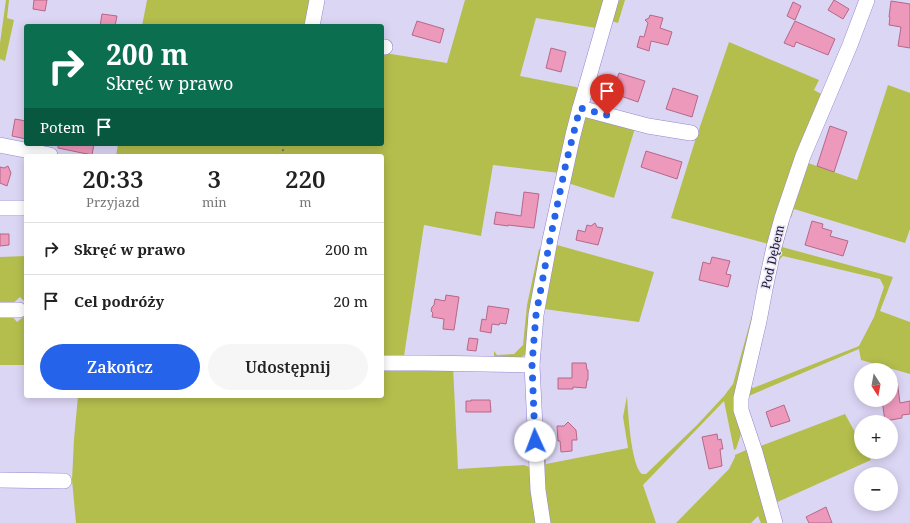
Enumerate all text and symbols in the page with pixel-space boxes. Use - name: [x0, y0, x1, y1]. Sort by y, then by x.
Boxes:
- text: 200 m: [106, 35, 188, 73]
- icon: right: [40, 40, 92, 92]
- text: Skręć w prawo: [106, 71, 233, 95]
- pin: [590, 74, 624, 115]
- icon: arrive: [596, 80, 618, 102]
- icon: arrive: [93, 116, 115, 138]
- text: Potem: [40, 117, 85, 137]
- text: 20:33: [82, 162, 144, 195]
- text: 3: [208, 162, 221, 195]
- text: 220: [285, 162, 326, 195]
- text: Przyjazd: [86, 193, 140, 211]
- text: min: [202, 193, 227, 211]
- text: m: [299, 193, 311, 211]
- street label: Pod Dębem: [757, 223, 788, 290]
- icon: right: [40, 238, 62, 260]
- text: Skręć w prawo: [74, 239, 185, 259]
- text: 200 m: [325, 239, 368, 259]
- icon: arrive: [40, 290, 62, 312]
- text: Cel podróży: [74, 291, 164, 311]
- text: 20 m: [333, 291, 368, 311]
- button: Zakończ: [40, 344, 200, 390]
- button: Udostępnij: [208, 344, 368, 390]
- north arrow: [854, 363, 898, 407]
- map controls: [854, 363, 898, 511]
- button: +: [854, 415, 898, 459]
- position arrow: [514, 420, 556, 462]
- button: −: [854, 467, 898, 511]

